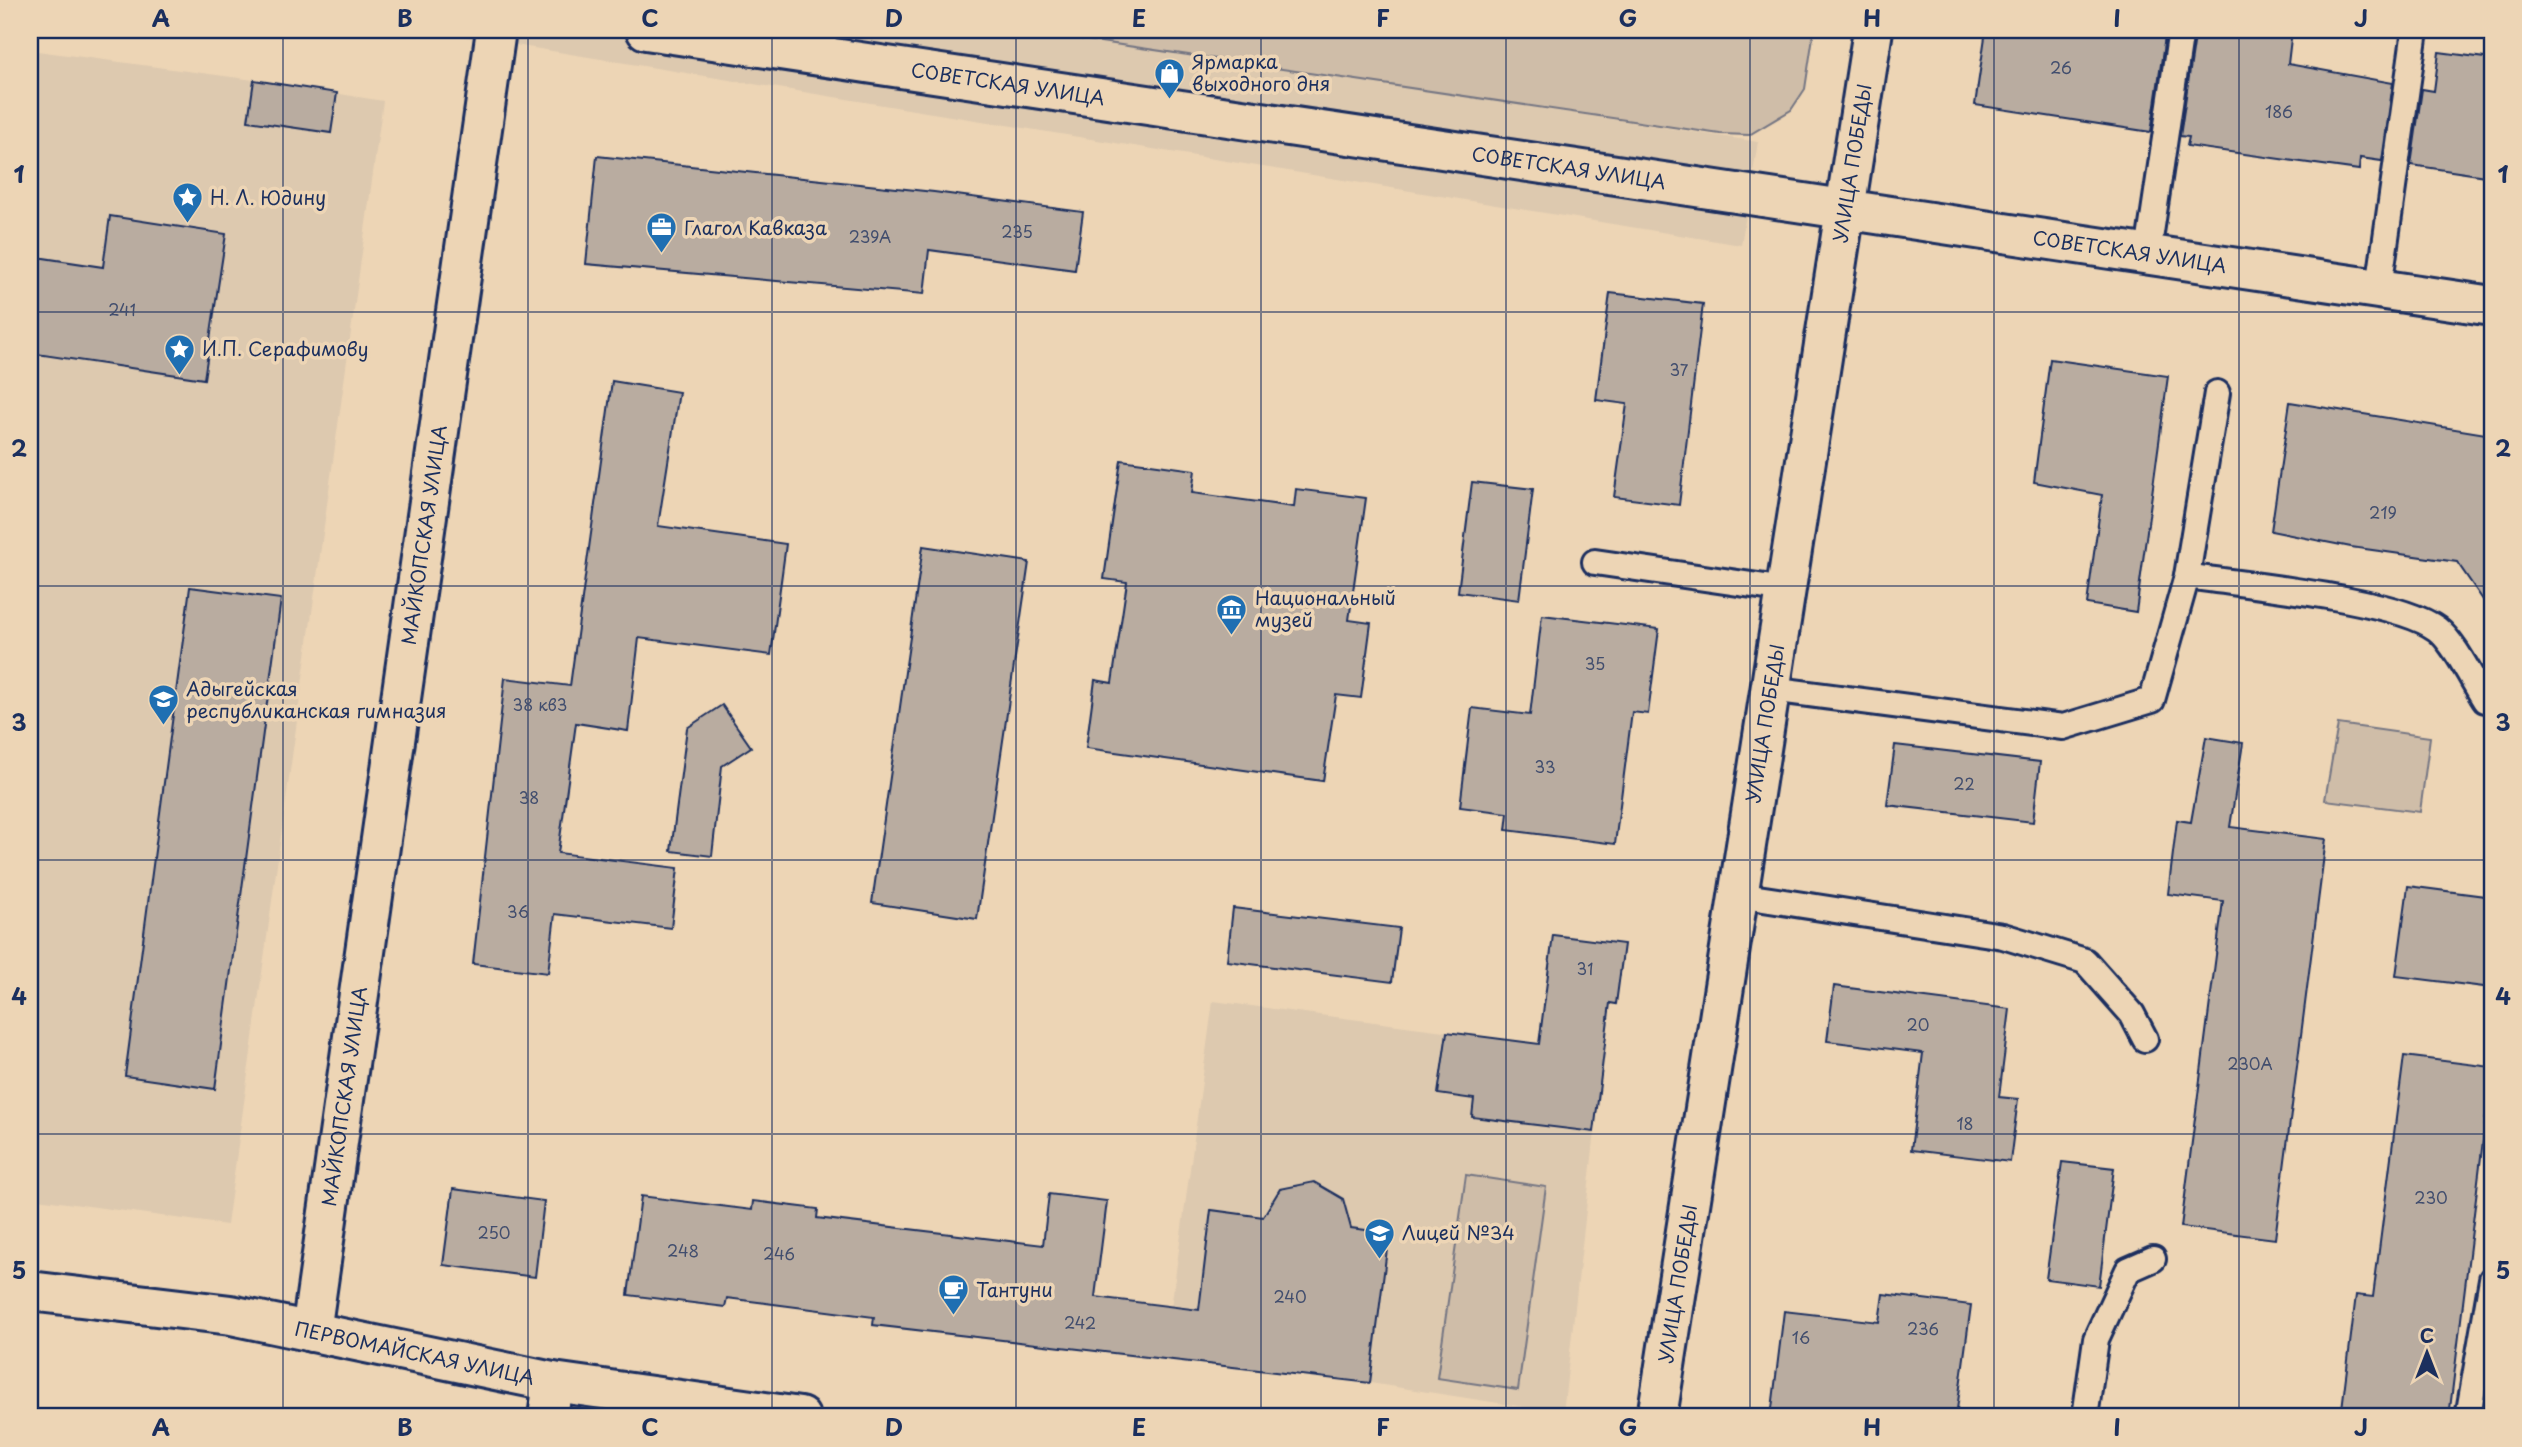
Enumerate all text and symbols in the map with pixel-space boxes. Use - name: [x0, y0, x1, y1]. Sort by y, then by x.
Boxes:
- text: A: [152, 0, 170, 35]
- text: B: [397, 0, 413, 35]
- text: C: [641, 0, 659, 35]
- text: D: [885, 0, 903, 35]
- text: E: [1132, 0, 1146, 35]
- text: F: [1376, 0, 1390, 35]
- text: G: [1619, 0, 1637, 35]
- text: H: [1863, 0, 1881, 35]
- text: I: [2113, 0, 2121, 35]
- text: J: [2354, 0, 2368, 35]
- place label: Ярмарка выходного дня: [1192, 47, 1330, 97]
- street label: СОВЕТСКАЯ УЛИЦА: [909, 55, 1107, 111]
- house number: 26: [2050, 55, 2072, 79]
- shop icon: Ярмарка выходного дня: [1152, 56, 1186, 100]
- street label: УЛИЦА ПОБЕДЫ: [1825, 81, 1877, 244]
- house number: 186: [2265, 99, 2293, 123]
- street label: СОВЕТСКАЯ УЛИЦА: [1470, 139, 1668, 195]
- text: 1: [14, 156, 25, 191]
- text: 1: [2498, 156, 2509, 191]
- place icon: Н. Л. Юдину: [170, 181, 204, 225]
- place label: Н. Л. Юдину: [210, 183, 326, 211]
- office icon: Глагол Кавказа: [644, 211, 678, 255]
- place label: Глагол Кавказа: [684, 213, 827, 241]
- house number: 235: [1001, 219, 1033, 243]
- street label: СОВЕТСКАЯ УЛИЦА: [2031, 222, 2229, 279]
- house number: 239А: [849, 224, 891, 248]
- house number: 241: [108, 297, 136, 321]
- place icon: И.П. Серафимову: [162, 332, 196, 376]
- place label: И.П. Серафимову: [202, 334, 368, 362]
- house number: 37: [1670, 357, 1689, 381]
- street label: МАЙКОПСКАЯ УЛИЦА: [394, 423, 453, 647]
- text: 2: [11, 430, 27, 465]
- text: 2: [2495, 430, 2511, 465]
- house number: 219: [2369, 500, 2397, 524]
- place label: Национальный музей: [1255, 583, 1396, 633]
- museum icon: Национальный музей: [1215, 592, 1249, 636]
- street label: УЛИЦА ПОБЕДЫ: [1738, 642, 1790, 805]
- house number: 35: [1585, 651, 1605, 675]
- place label: Адыгейская республиканская гимназия: [186, 674, 446, 724]
- school or university icon: Адыгейская республиканская гимназия: [146, 683, 180, 727]
- house number: 38 кв3: [513, 692, 567, 716]
- text: 3: [11, 704, 27, 739]
- text: 3: [2495, 704, 2511, 739]
- house number: 33: [1534, 754, 1556, 778]
- house number: 22: [1953, 771, 1975, 795]
- house number: 38: [519, 785, 539, 809]
- house number: 36: [507, 899, 529, 923]
- house number: 31: [1577, 956, 1593, 980]
- text: 4: [11, 978, 27, 1013]
- text: 4: [2495, 978, 2511, 1013]
- street label: МАЙКОПСКАЯ УЛИЦА: [314, 984, 373, 1208]
- house number: 20: [1907, 1012, 1929, 1036]
- house number: 230А: [2227, 1051, 2273, 1075]
- house number: 18: [1956, 1111, 1974, 1135]
- house number: 230: [2414, 1185, 2448, 1209]
- street label: УЛИЦА ПОБЕДЫ: [1651, 1202, 1703, 1365]
- school or university icon: Лицей №34: [1362, 1216, 1396, 1260]
- place label: Лицей №34: [1402, 1218, 1515, 1246]
- house number: 250: [478, 1220, 510, 1244]
- house number: 248: [667, 1238, 699, 1262]
- house number: 246: [763, 1241, 795, 1265]
- text: 5: [12, 1252, 26, 1287]
- text: 5: [2496, 1252, 2510, 1287]
- cafe icon: Тантуни: [936, 1273, 970, 1317]
- place label: Тантуни: [976, 1275, 1053, 1303]
- house number: 240: [1273, 1284, 1307, 1308]
- house number: 242: [1064, 1310, 1096, 1334]
- street label: ПЕРВОМАЙСКАЯ УЛИЦА: [293, 1314, 537, 1391]
- house number: 236: [1907, 1316, 1939, 1340]
- north arrow: [2392, 1318, 2462, 1388]
- text: С: [2420, 1321, 2434, 1349]
- house number: 16: [1792, 1325, 1810, 1349]
- text: A: [152, 1409, 170, 1444]
- text: B: [397, 1409, 413, 1444]
- text: C: [641, 1409, 659, 1444]
- text: D: [885, 1409, 903, 1444]
- text: E: [1132, 1409, 1146, 1444]
- text: F: [1376, 1409, 1390, 1444]
- text: G: [1619, 1409, 1637, 1444]
- text: H: [1863, 1409, 1881, 1444]
- text: I: [2113, 1409, 2121, 1444]
- text: J: [2354, 1409, 2368, 1444]

